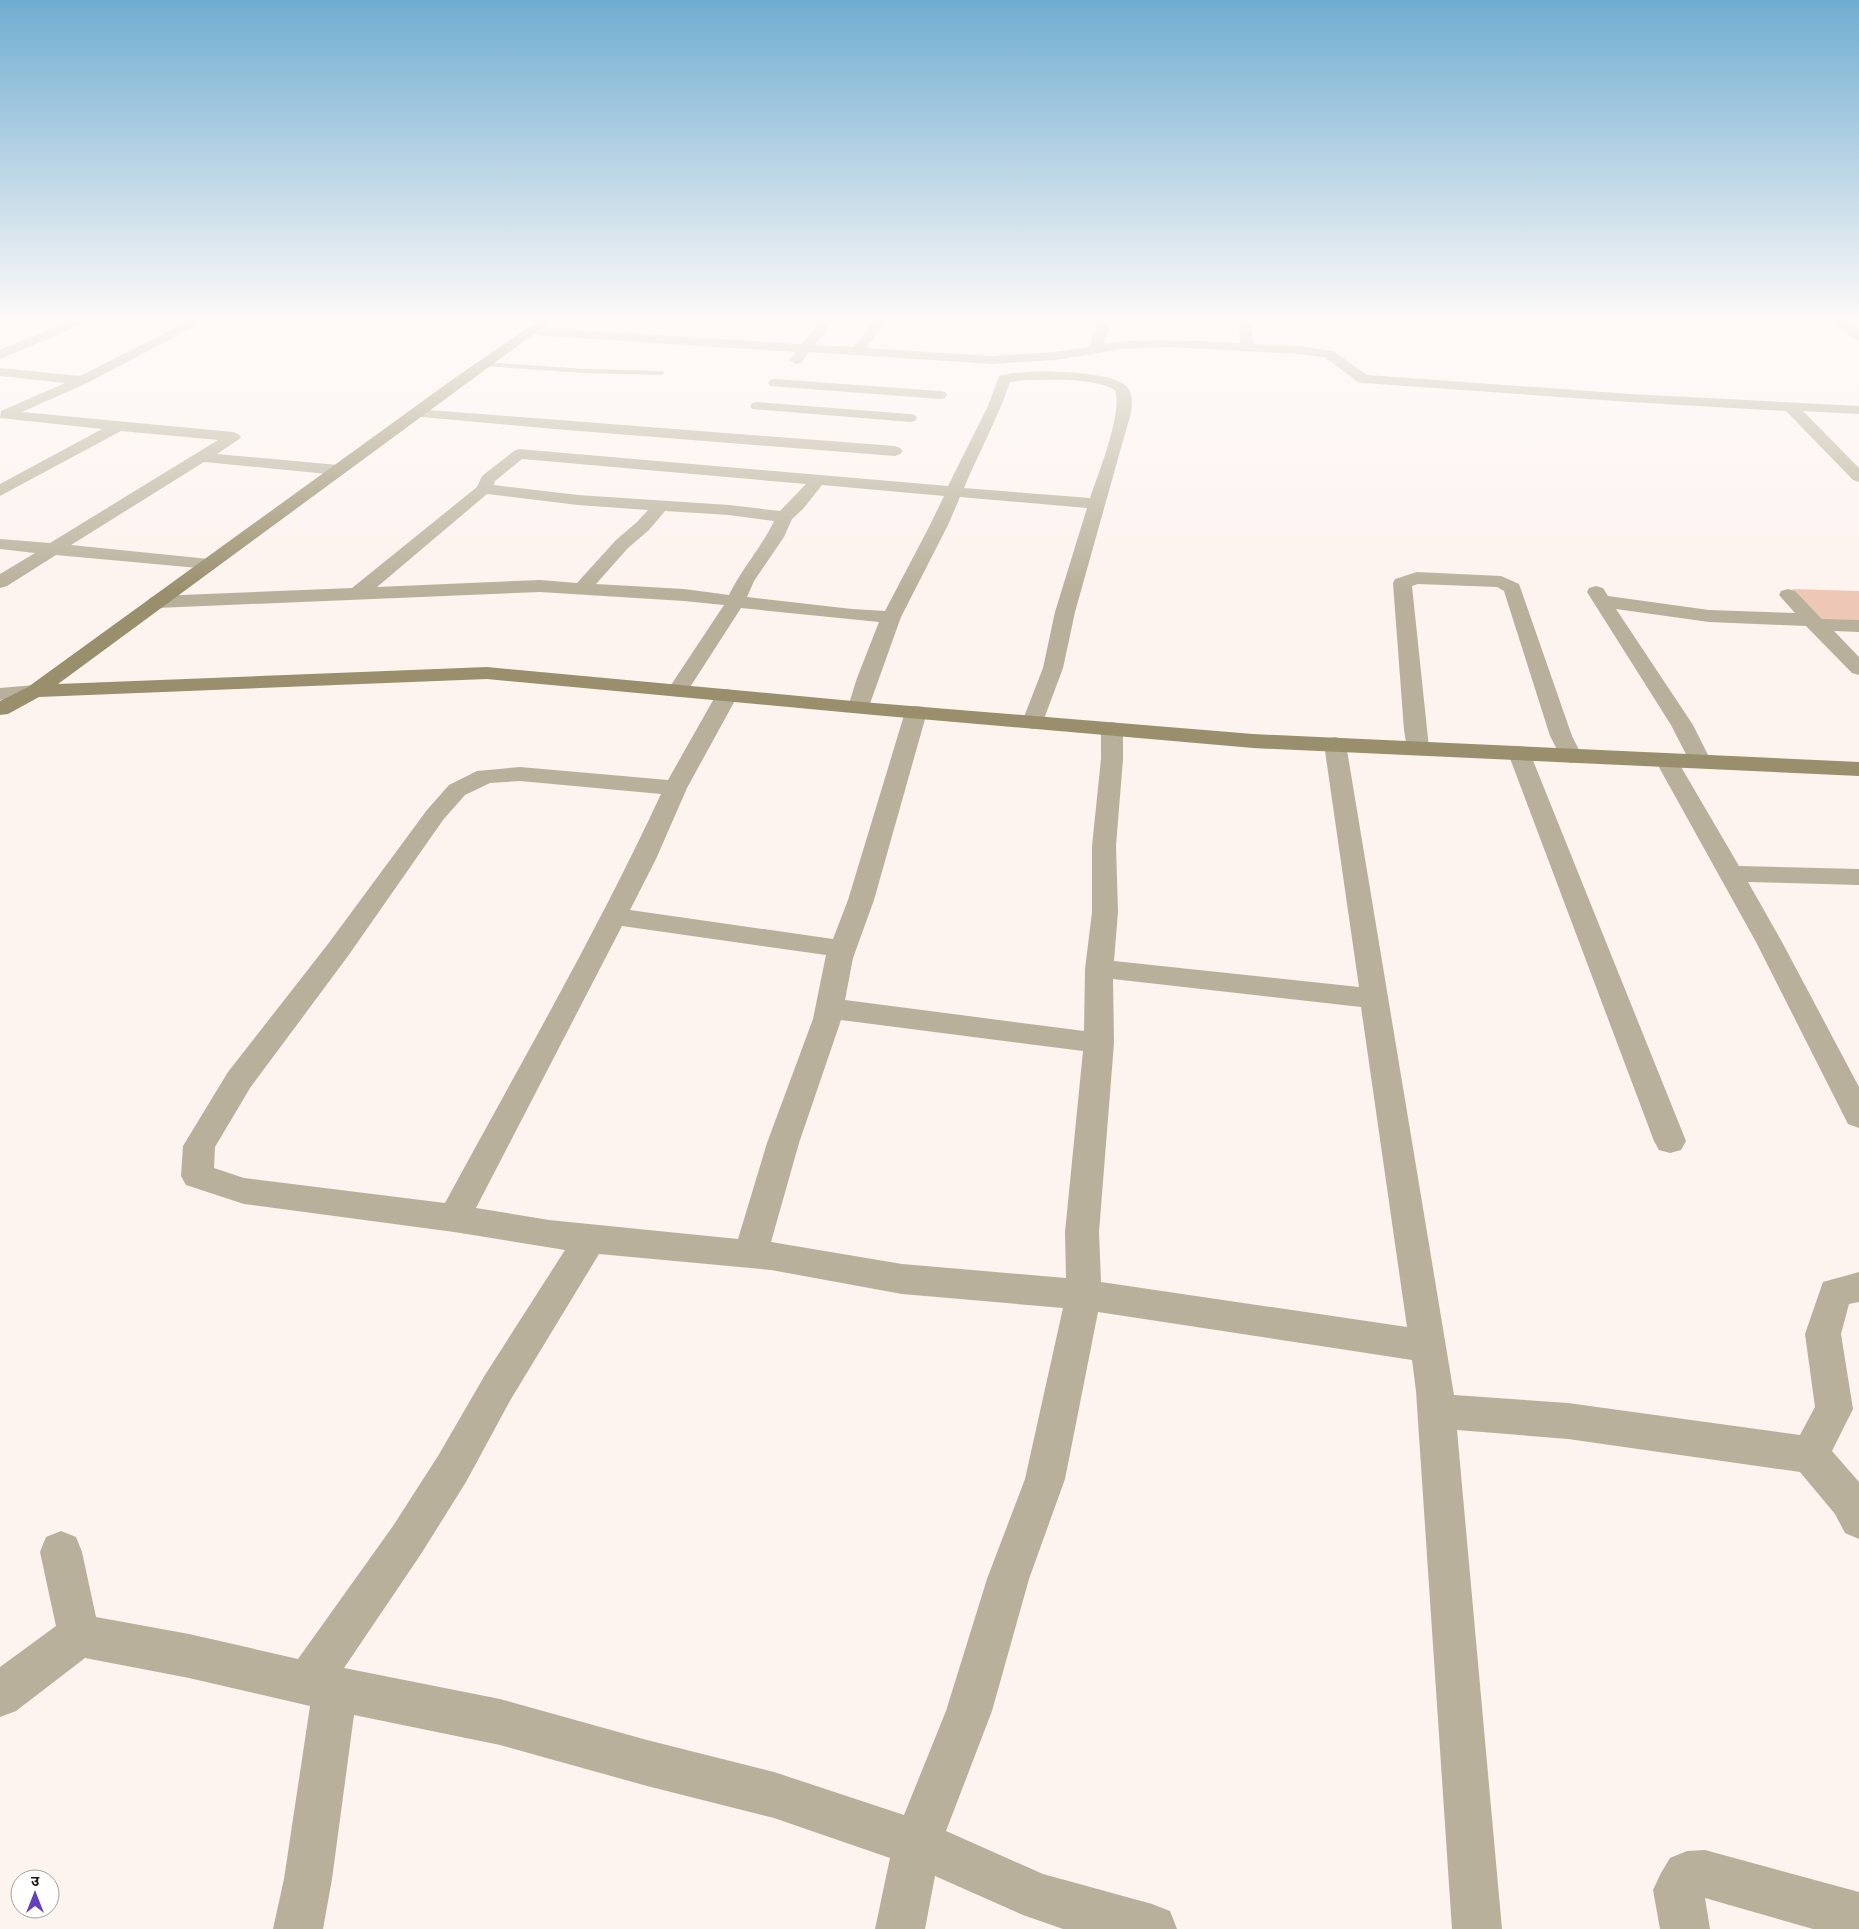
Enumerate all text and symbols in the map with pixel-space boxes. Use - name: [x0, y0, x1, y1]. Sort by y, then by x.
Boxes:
- north arrow: [10, 1869, 60, 1919]
- text: उ: [31, 1871, 40, 1890]

